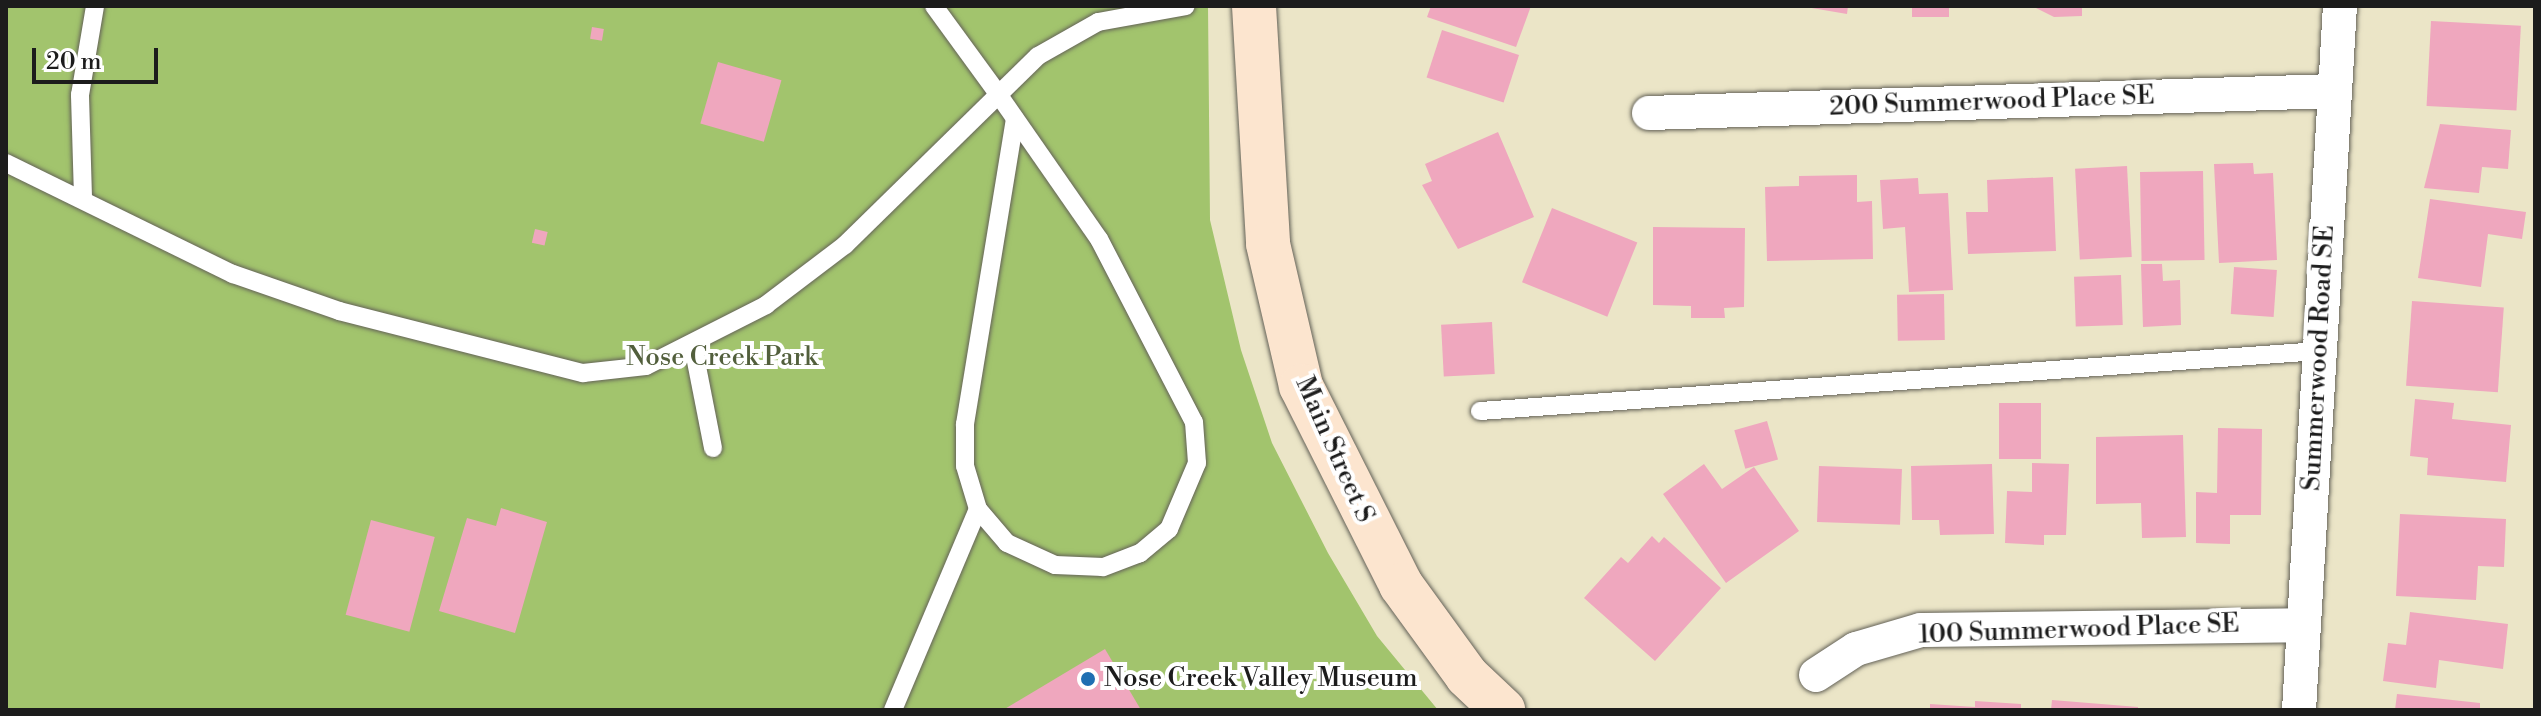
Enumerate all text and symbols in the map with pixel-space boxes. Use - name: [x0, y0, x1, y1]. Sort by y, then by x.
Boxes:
- scale bar: [36, 32, 162, 82]
- text: 20 m: [46, 47, 102, 77]
- street label: 200 Summerwood Place SE: [1829, 81, 2155, 123]
- street label: Summerwood Road SE: [2296, 224, 2342, 492]
- park label: Nose Creek Park: [626, 342, 818, 374]
- street label: Main Street S: [1288, 372, 1380, 528]
- street label: 100 Summerwood Place SE: [1918, 609, 2240, 651]
- place label: Nose Creek Valley Museum: [1104, 663, 1417, 695]
- marker: Nose Creek Valley Museum: [1079, 670, 1097, 688]

